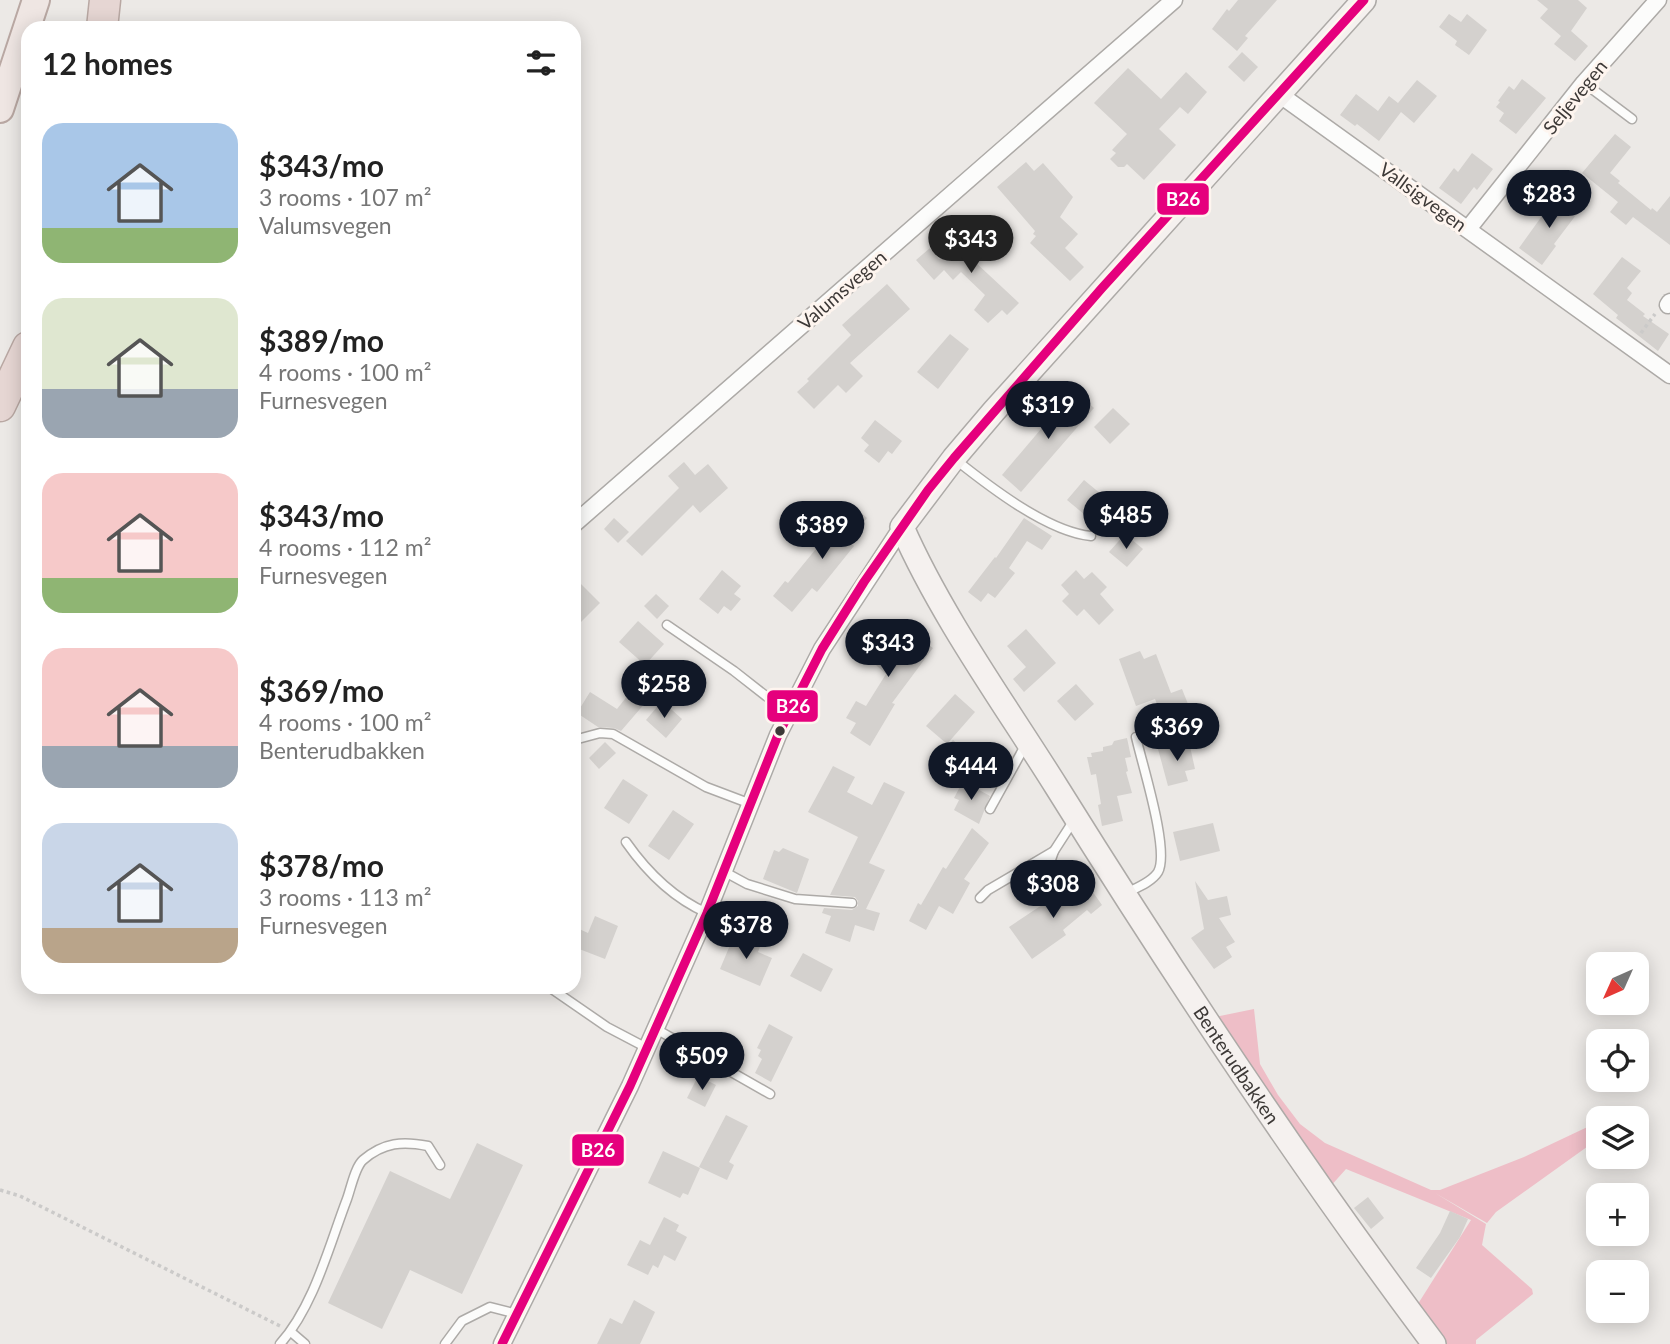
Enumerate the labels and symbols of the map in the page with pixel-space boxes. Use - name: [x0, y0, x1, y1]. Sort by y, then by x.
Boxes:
- street label: Seljevegen: [1538, 55, 1612, 139]
- street label: Vallsigvegen: [1375, 157, 1472, 236]
- pin: $283: [1508, 170, 1590, 230]
- line badge: B26: [1156, 182, 1210, 216]
- text: B26: [1166, 187, 1200, 210]
- pin: $343: [930, 216, 1012, 275]
- street label: Valumsvegen: [793, 245, 891, 334]
- pin: $319: [1007, 382, 1089, 441]
- pin: $485: [1085, 491, 1167, 551]
- pin: $389: [781, 502, 863, 561]
- pin: $343: [847, 620, 929, 679]
- pin: $258: [623, 660, 705, 720]
- line badge: B26: [766, 689, 819, 723]
- text: B26: [776, 694, 810, 717]
- pin: $369: [1136, 704, 1218, 763]
- unlabelled marker: [773, 724, 787, 738]
- pin: $444: [930, 742, 1012, 802]
- pin: $308: [1012, 860, 1094, 920]
- pin: $378: [705, 902, 787, 961]
- north arrow: [1586, 952, 1648, 1015]
- street label: Benterudbakken: [1189, 1001, 1285, 1128]
- pin: $509: [661, 1032, 743, 1092]
- line badge: B26: [571, 1133, 625, 1167]
- text: B26: [581, 1138, 615, 1161]

